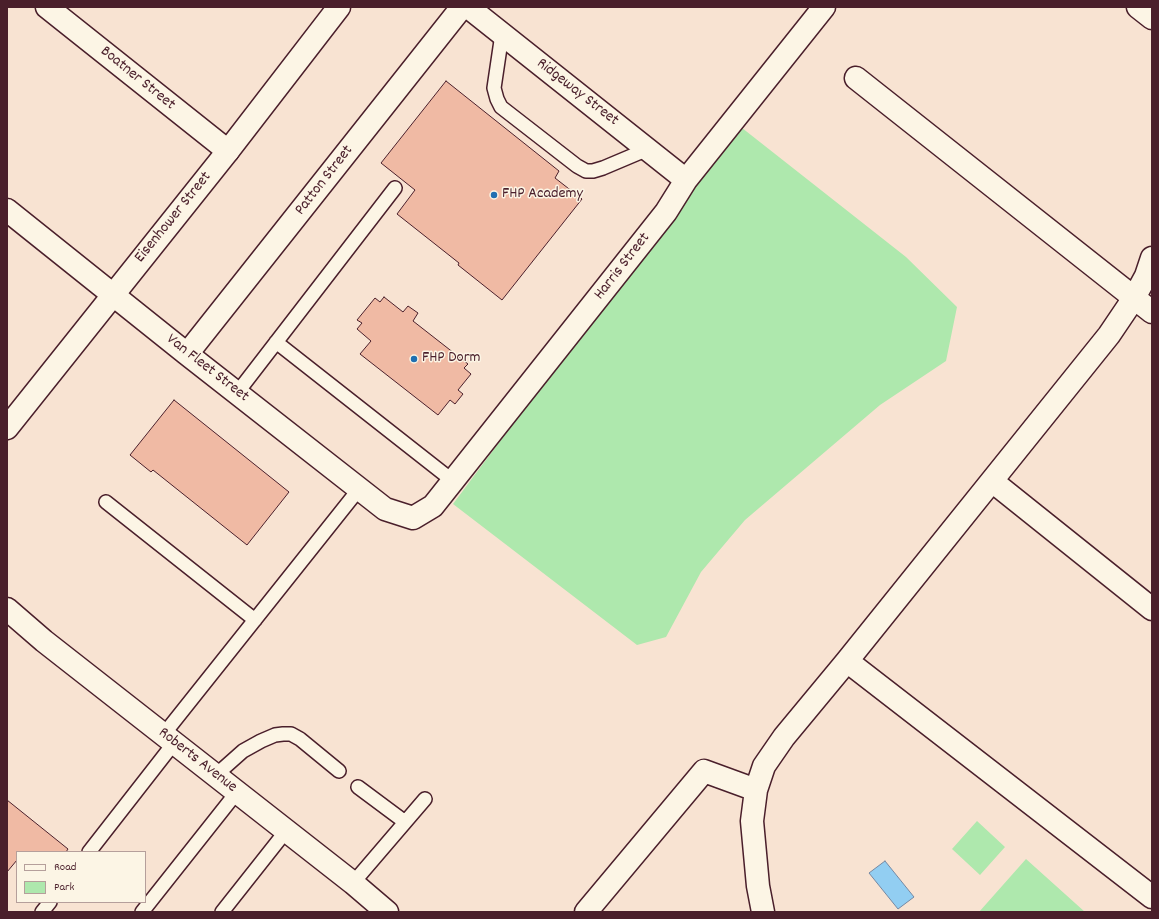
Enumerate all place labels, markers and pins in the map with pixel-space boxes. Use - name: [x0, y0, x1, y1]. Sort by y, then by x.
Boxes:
- place label: FHP Academy: [502, 185, 583, 205]
- marker: FHP Academy: [489, 190, 499, 200]
- place label: FHP Dorm: [422, 349, 481, 369]
- marker: FHP Dorm: [409, 354, 419, 364]

